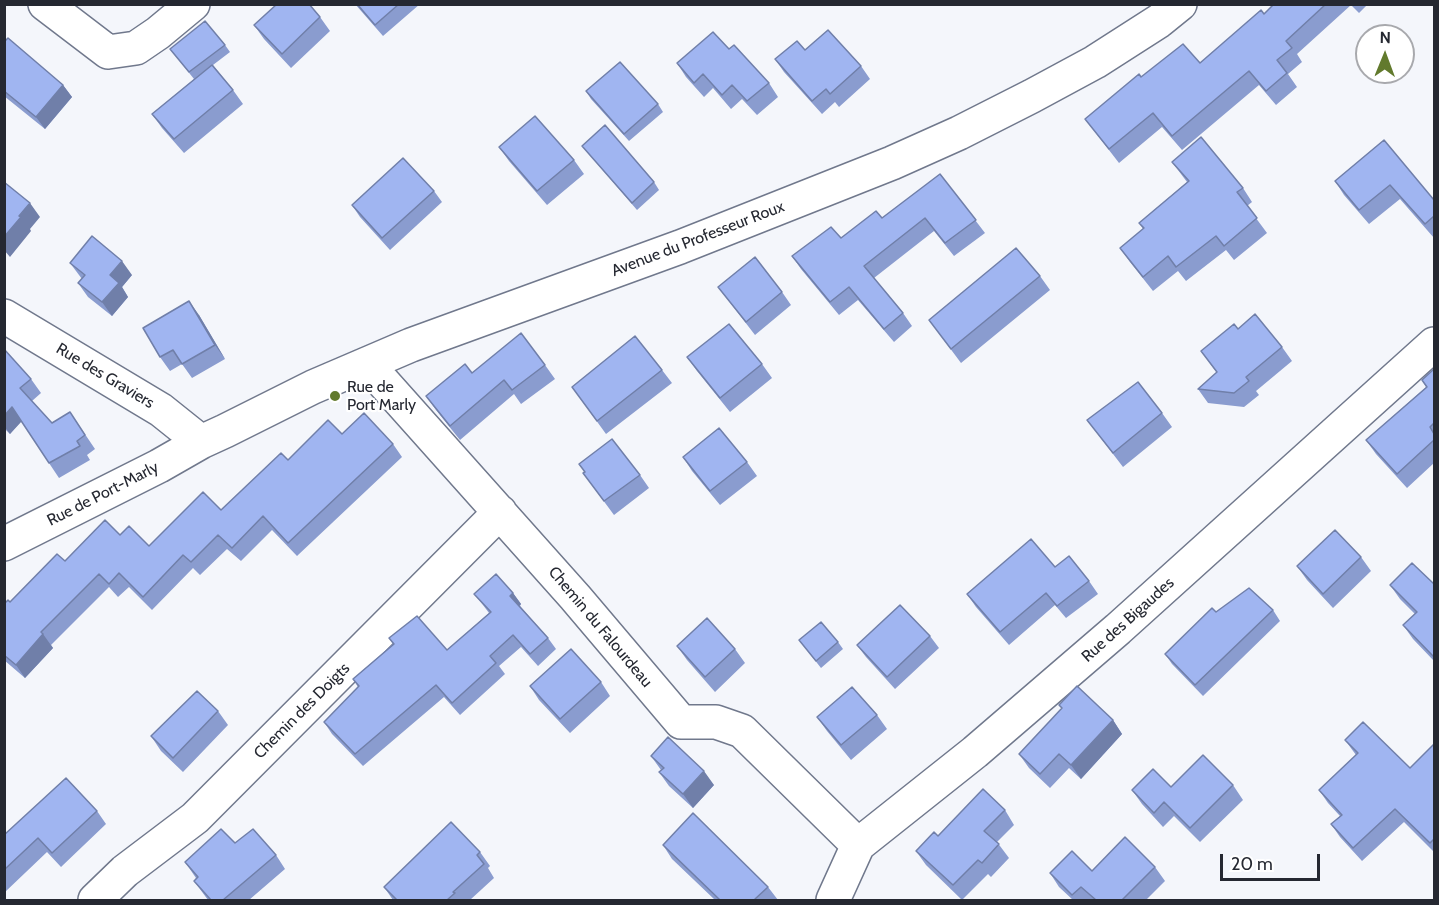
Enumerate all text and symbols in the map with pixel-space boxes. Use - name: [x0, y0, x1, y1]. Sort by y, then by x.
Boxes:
- north arrow: [1355, 24, 1415, 84]
- text: N: [1379, 28, 1391, 47]
- street label: Avenue du Professeur Roux: [609, 197, 787, 281]
- street label: Rue des Graviers: [52, 339, 158, 413]
- place label: Rue de Port Marly: [347, 377, 416, 415]
- marker: Rue de Port Marly: [328, 389, 342, 403]
- street label: Rue de Port-Marly: [44, 458, 162, 530]
- street label: Chemin du Falourdeau: [544, 563, 656, 691]
- street label: Rue des Bigaudes: [1078, 574, 1178, 666]
- street label: Chemin des Doigts: [250, 659, 354, 763]
- scale bar: [1223, 842, 1324, 880]
- text: 20 m: [1231, 853, 1273, 875]

